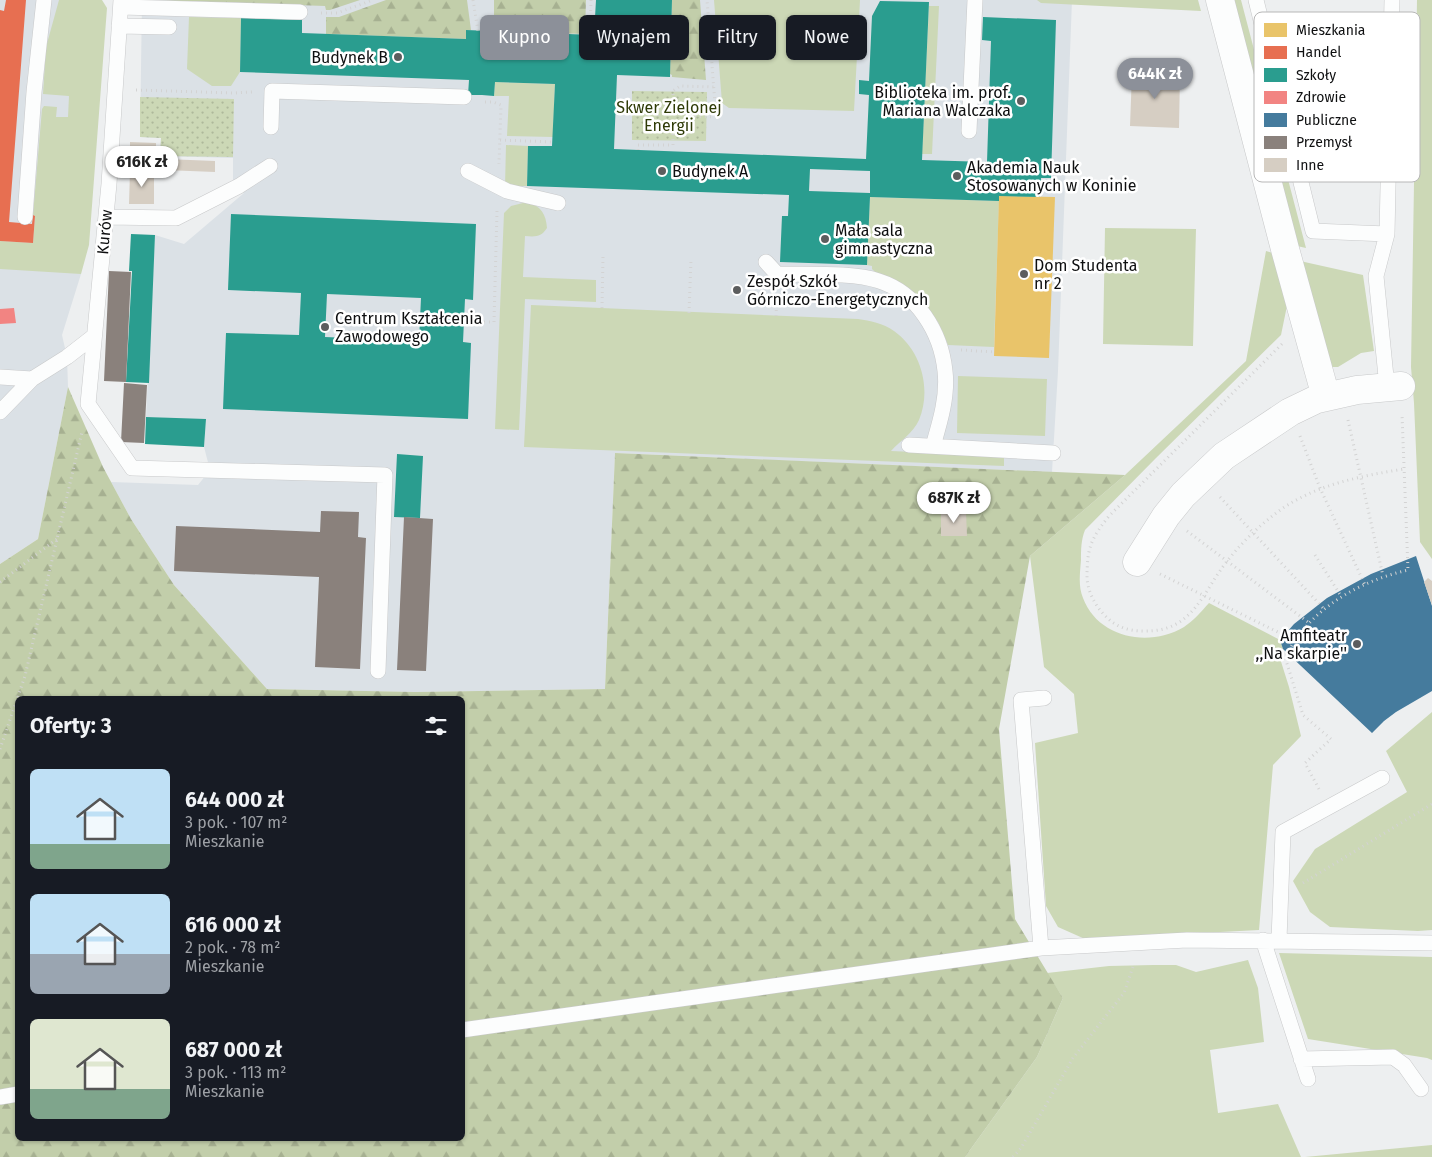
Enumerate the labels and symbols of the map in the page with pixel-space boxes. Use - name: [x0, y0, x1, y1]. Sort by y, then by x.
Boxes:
- legend: [1254, 12, 1420, 182]
- text: Mieszkania: [1296, 22, 1365, 39]
- text: Handel: [1296, 44, 1341, 61]
- place label: Budynek B: [311, 48, 388, 67]
- marker: Budynek B: [392, 51, 404, 63]
- pin: 644K zł: [1109, 58, 1201, 100]
- text: Szkoły: [1296, 67, 1336, 84]
- place label: Biblioteka im. prof. Mariana Walczaka: [874, 83, 1011, 120]
- text: Zdrowie: [1296, 89, 1346, 106]
- marker: Biblioteka im. prof. Mariana Walczaka: [1015, 95, 1027, 107]
- park label: Skwer Zielonej Energii: [616, 98, 722, 135]
- text: Publiczne: [1296, 112, 1357, 129]
- text: Przemysł: [1296, 134, 1353, 151]
- pin: 616K zł: [96, 146, 188, 188]
- text: Inne: [1296, 157, 1324, 174]
- place label: Akademia Nauk Stosowanych w Koninie: [967, 158, 1137, 195]
- place label: Budynek A: [672, 162, 749, 181]
- marker: Budynek A: [656, 165, 668, 177]
- marker: Akademia Nauk Stosowanych w Koninie: [951, 170, 963, 182]
- street label: Kurów: [93, 208, 116, 255]
- place label: Mała sala gimnastyczna: [835, 221, 933, 258]
- marker: Mała sala gimnastyczna: [819, 233, 831, 245]
- place label: Dom Studenta nr 2: [1034, 256, 1137, 293]
- marker: Dom Studenta nr 2: [1018, 268, 1030, 280]
- place label: Zespół Szkół Górniczo-Energetycznych: [747, 272, 928, 309]
- marker: Zespół Szkół Górniczo-Energetycznych: [731, 284, 743, 296]
- place label: Centrum Kształcenia Zawodowego: [335, 309, 483, 346]
- marker: Centrum Kształcenia Zawodowego: [319, 321, 331, 333]
- pin: 687K zł: [908, 482, 1000, 524]
- place label: Amfiteatr ,,Na skarpie'': [1256, 626, 1348, 663]
- marker: Amfiteatr ,,Na skarpie'': [1351, 638, 1363, 650]

